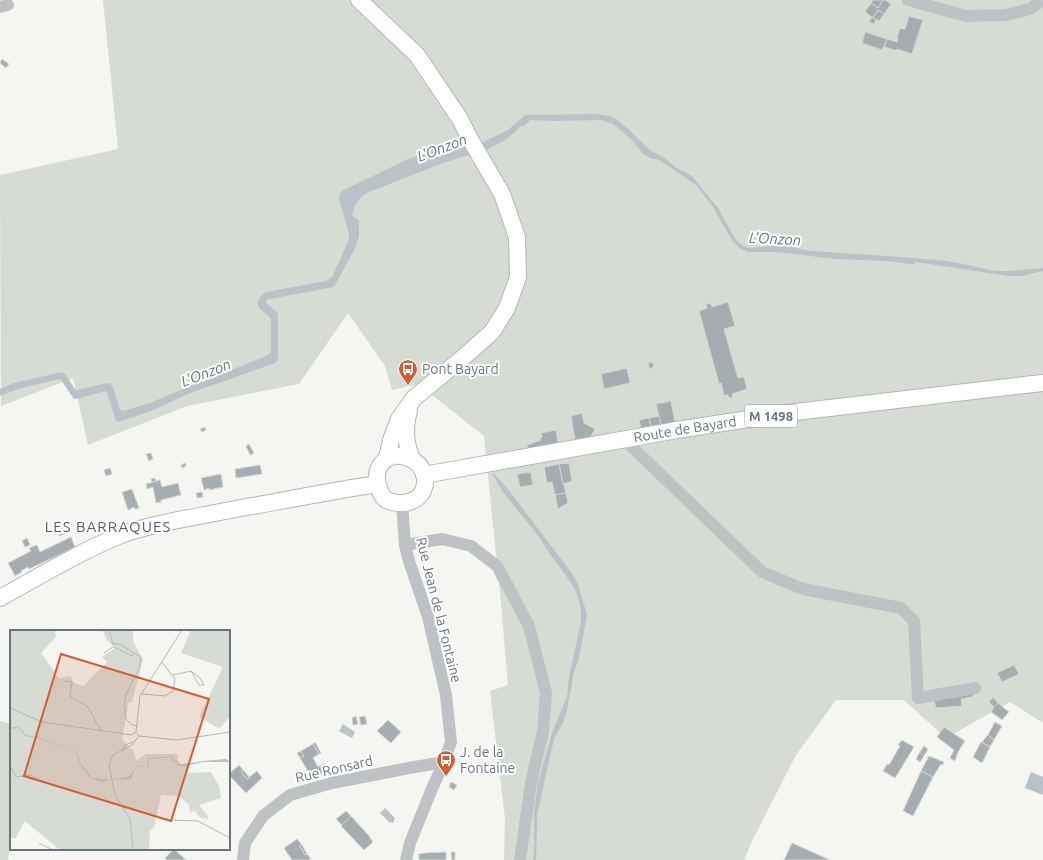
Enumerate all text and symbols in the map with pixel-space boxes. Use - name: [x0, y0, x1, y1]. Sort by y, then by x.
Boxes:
- water label: L'Onzon: [414, 130, 469, 165]
- water label: L'Onzon: [749, 229, 801, 248]
- water label: L'Onzon: [178, 355, 233, 390]
- bus stop icon: Pont Bayard: [397, 358, 419, 386]
- place label: Pont Bayard: [422, 361, 499, 377]
- road number: M 1498: [745, 405, 797, 427]
- street label: Route de Bayard: [632, 413, 738, 446]
- district label: LES BARRAQUES: [45, 518, 171, 535]
- street label: Rue Jean de la Fontaine: [413, 536, 465, 684]
- inset map: [10, 630, 230, 850]
- place label: J. de la Fontaine: [460, 744, 515, 776]
- bus stop icon: J. de la Fontaine: [435, 749, 457, 777]
- street label: Rue Ronsard: [294, 752, 374, 786]

